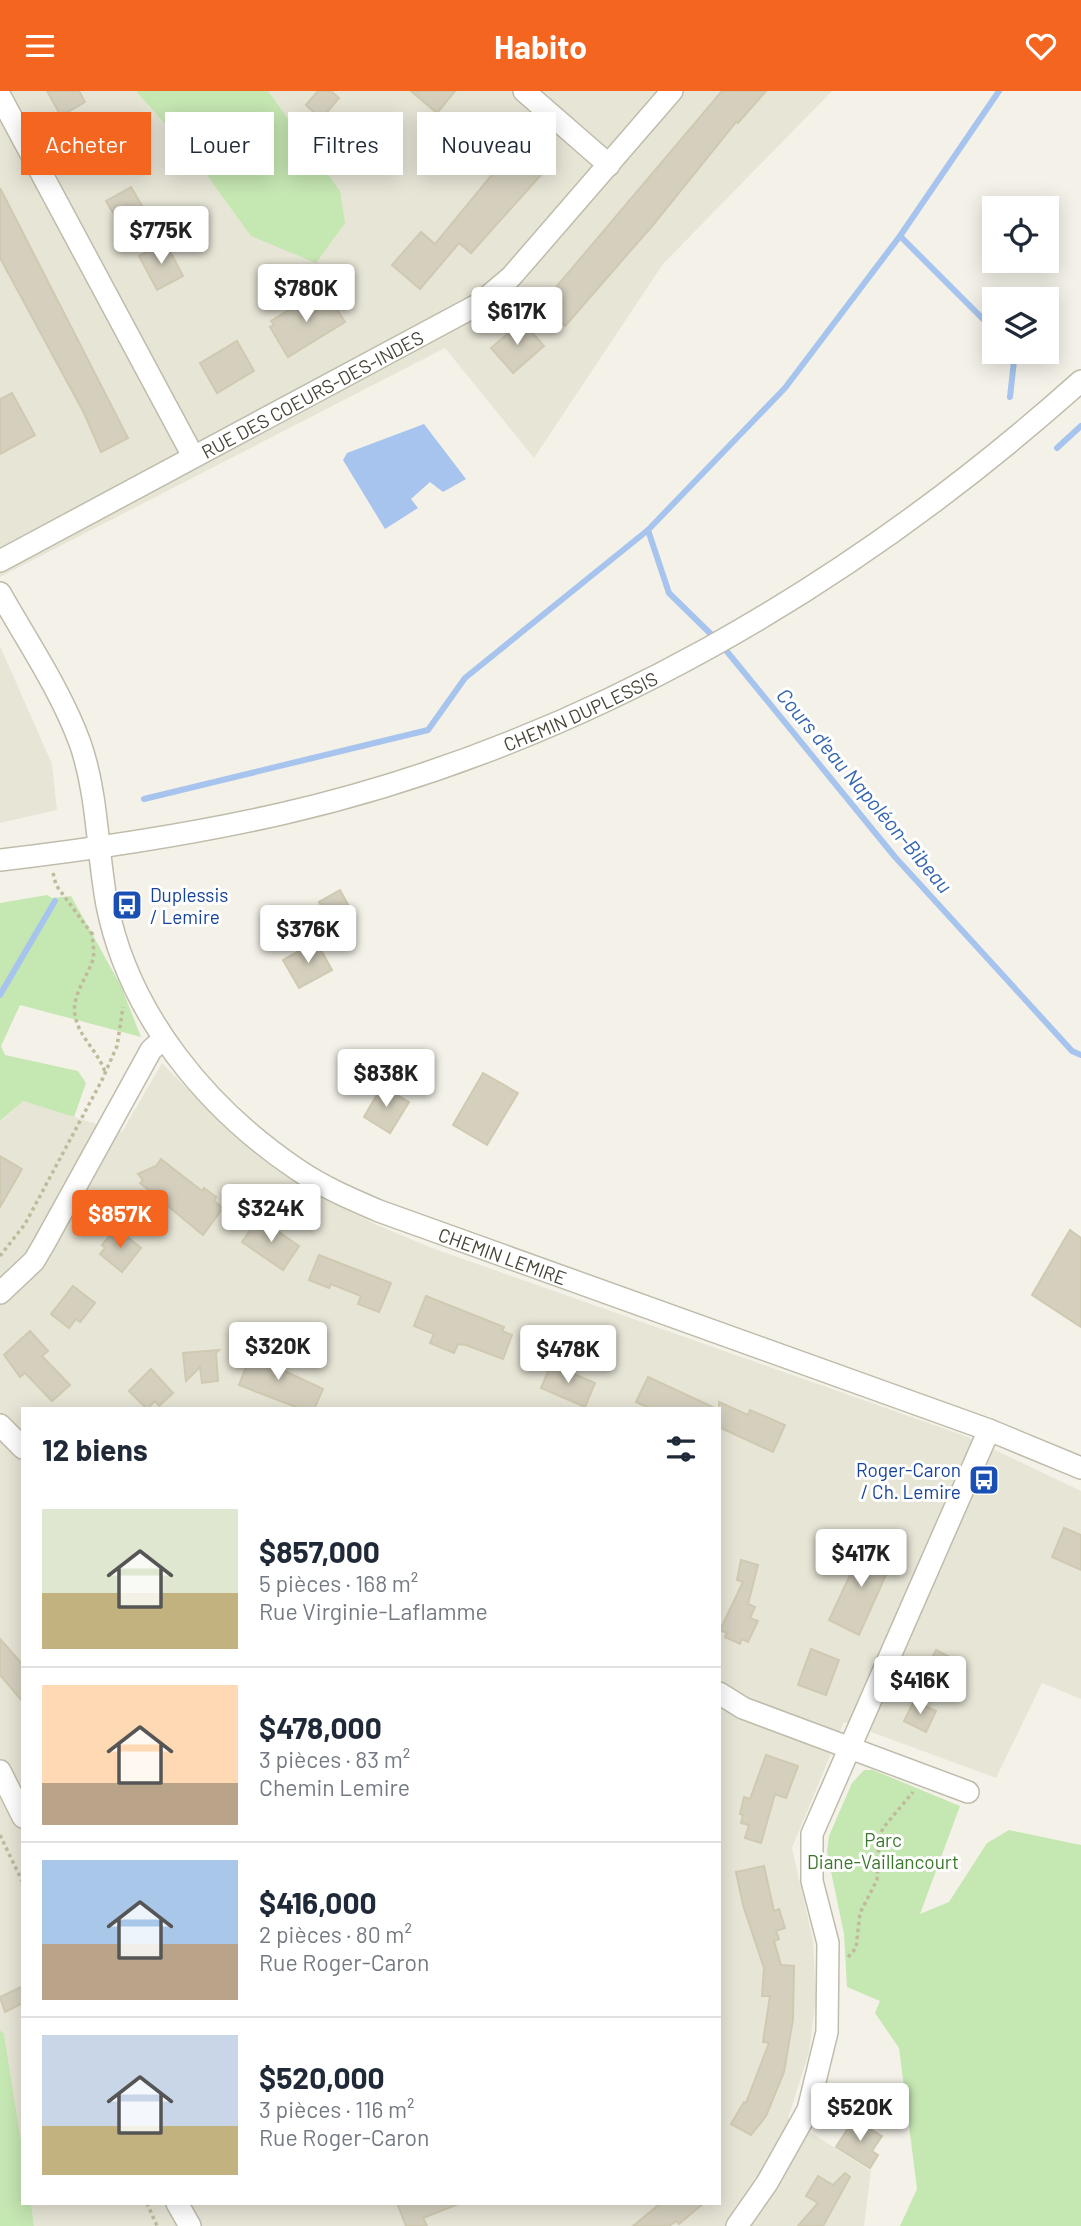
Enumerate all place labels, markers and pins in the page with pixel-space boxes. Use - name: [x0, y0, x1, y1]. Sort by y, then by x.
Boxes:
- pin: $775K: [112, 207, 210, 266]
- pin: $780K: [257, 265, 355, 324]
- pin: $617K: [468, 287, 566, 347]
- place label: Duplessis / Lemire: [150, 883, 228, 928]
- bus stop icon: Duplessis / Lemire: [110, 888, 144, 922]
- pin: $376K: [259, 905, 357, 965]
- pin: $838K: [337, 1049, 435, 1109]
- pin: $324K: [222, 1185, 320, 1244]
- pin: $857K: [71, 1191, 169, 1250]
- pin: $320K: [229, 1323, 327, 1382]
- pin: $478K: [519, 1325, 617, 1385]
- place label: Roger-Caron / Ch. Lemire: [856, 1458, 961, 1503]
- bus stop icon: Roger-Caron / Ch. Lemire: [967, 1463, 1001, 1497]
- pin: $417K: [812, 1529, 910, 1589]
- pin: $416K: [871, 1657, 969, 1716]
- pin: $520K: [811, 2084, 909, 2143]

